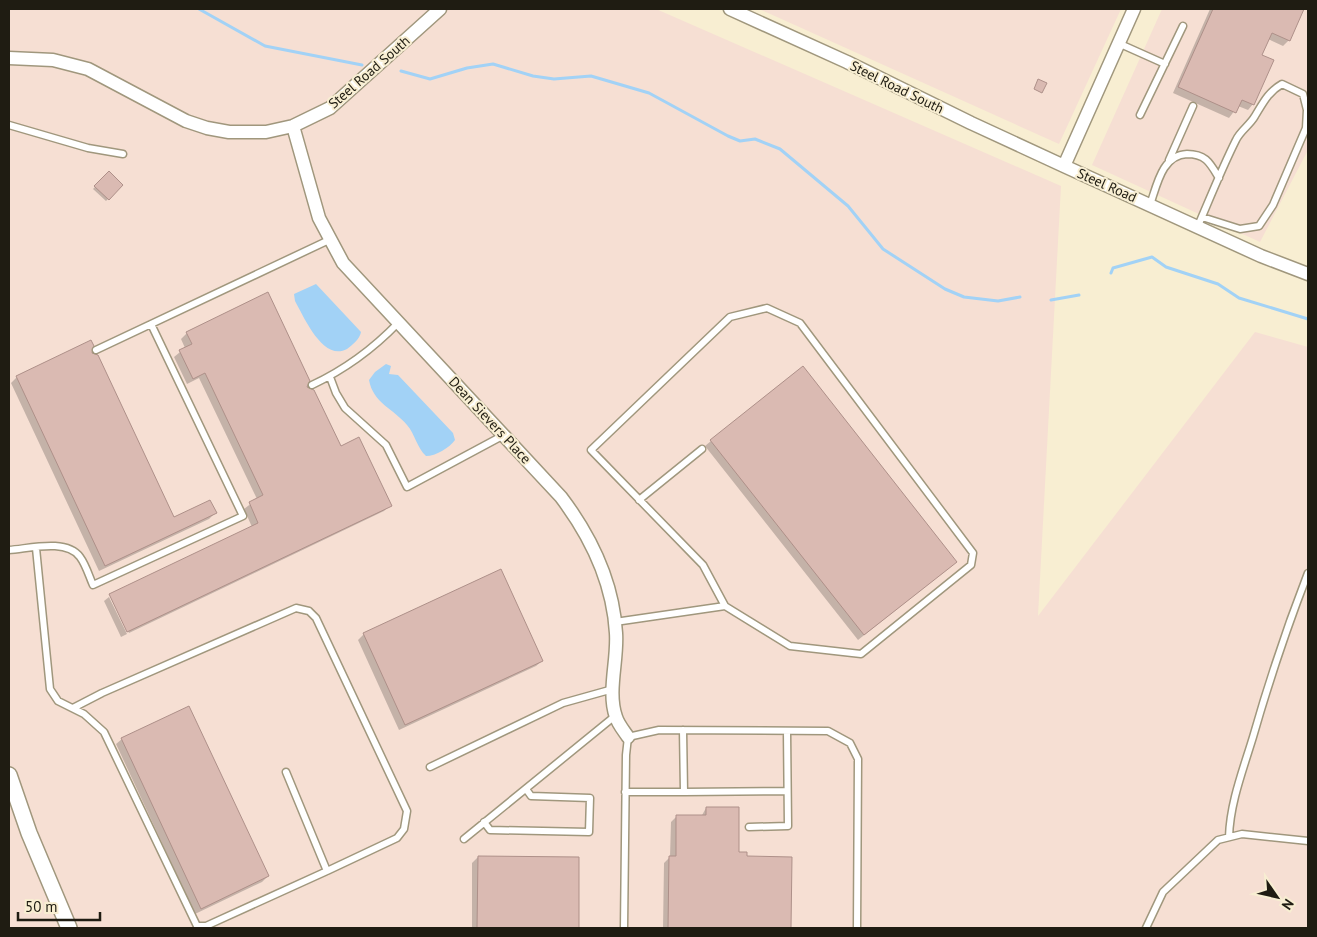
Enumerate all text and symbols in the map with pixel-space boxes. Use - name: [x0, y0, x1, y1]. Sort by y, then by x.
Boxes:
- street label: Steel Road South: [325, 32, 413, 112]
- street label: Steel Road South: [847, 57, 947, 117]
- street label: Steel Road: [1074, 164, 1140, 206]
- street label: Dean Sievers Place: [445, 373, 535, 467]
- north arrow: [1252, 872, 1302, 922]
- scale bar: [18, 890, 100, 922]
- text: N: [1278, 895, 1298, 913]
- text: 50 m: [25, 897, 58, 916]

